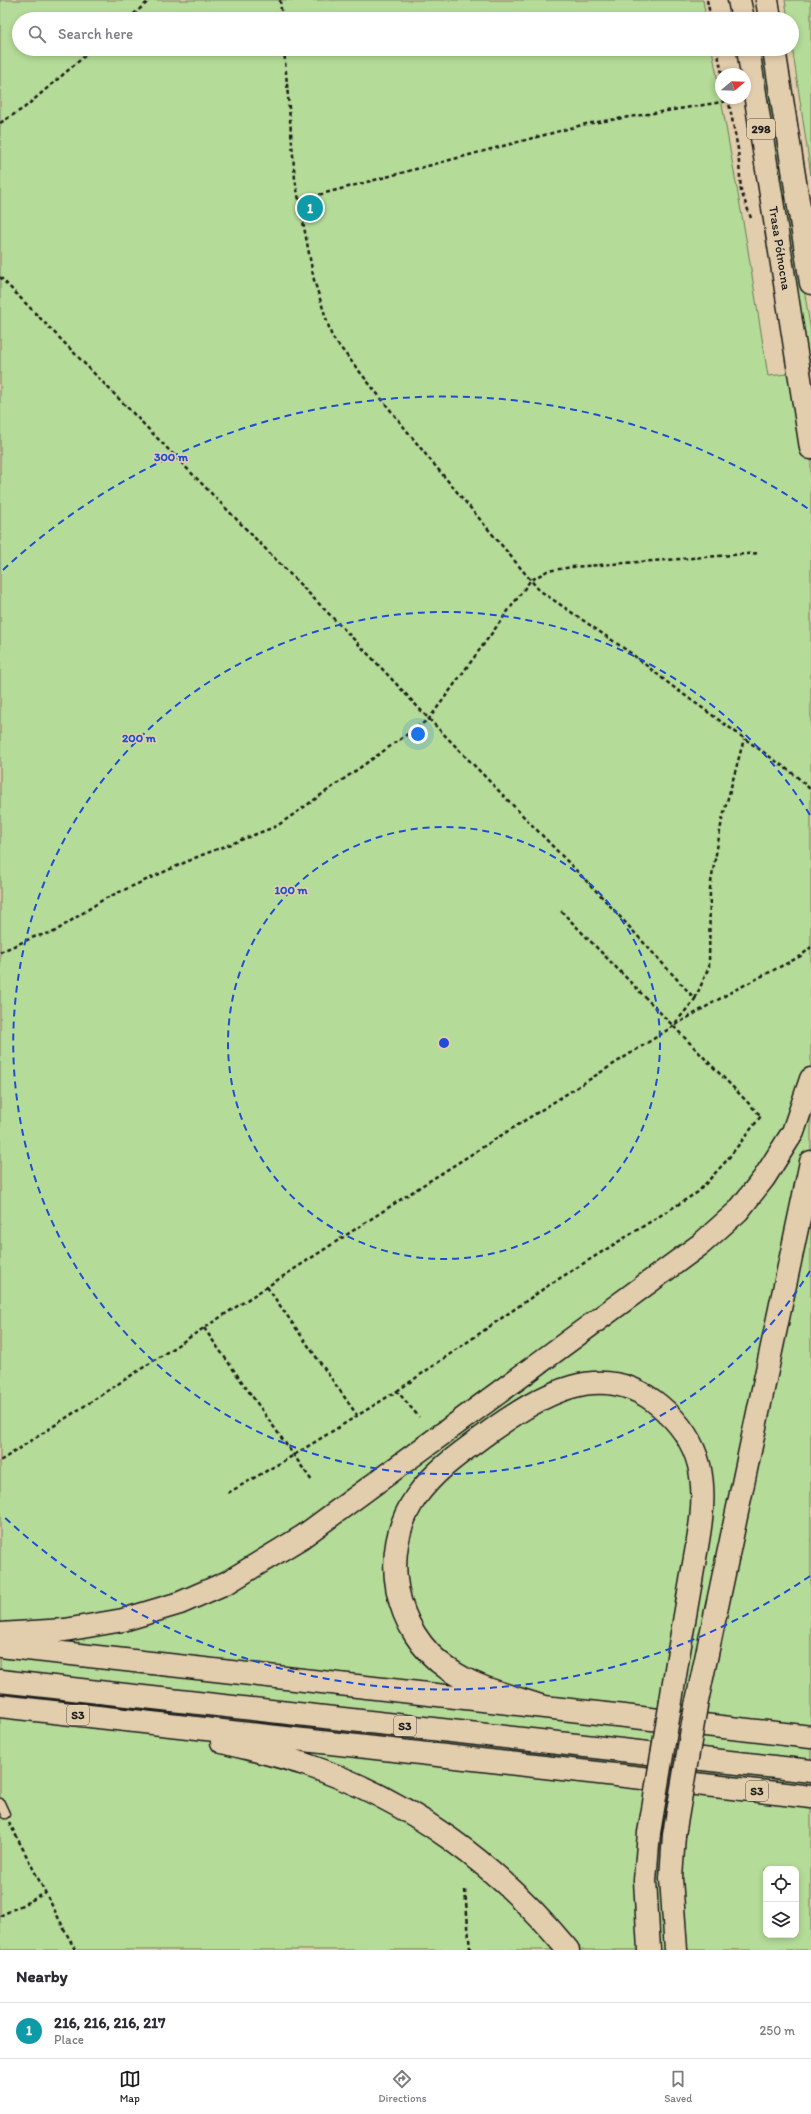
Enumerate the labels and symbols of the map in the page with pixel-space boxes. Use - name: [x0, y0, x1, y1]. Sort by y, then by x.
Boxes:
- north arrow: [715, 68, 751, 104]
- road number: 298: [747, 119, 775, 139]
- pin: 1: [297, 193, 323, 223]
- street label: Trasa Północna: [766, 205, 794, 291]
- text: 300 m: [154, 450, 189, 464]
- your location: [408, 724, 428, 744]
- text: 200 m: [122, 731, 157, 745]
- text: 100 m: [274, 883, 308, 897]
- centre of rings: [437, 1036, 451, 1050]
- road number: S3: [67, 1705, 89, 1725]
- road number: S3: [394, 1716, 416, 1736]
- road number: S3: [746, 1781, 768, 1801]

